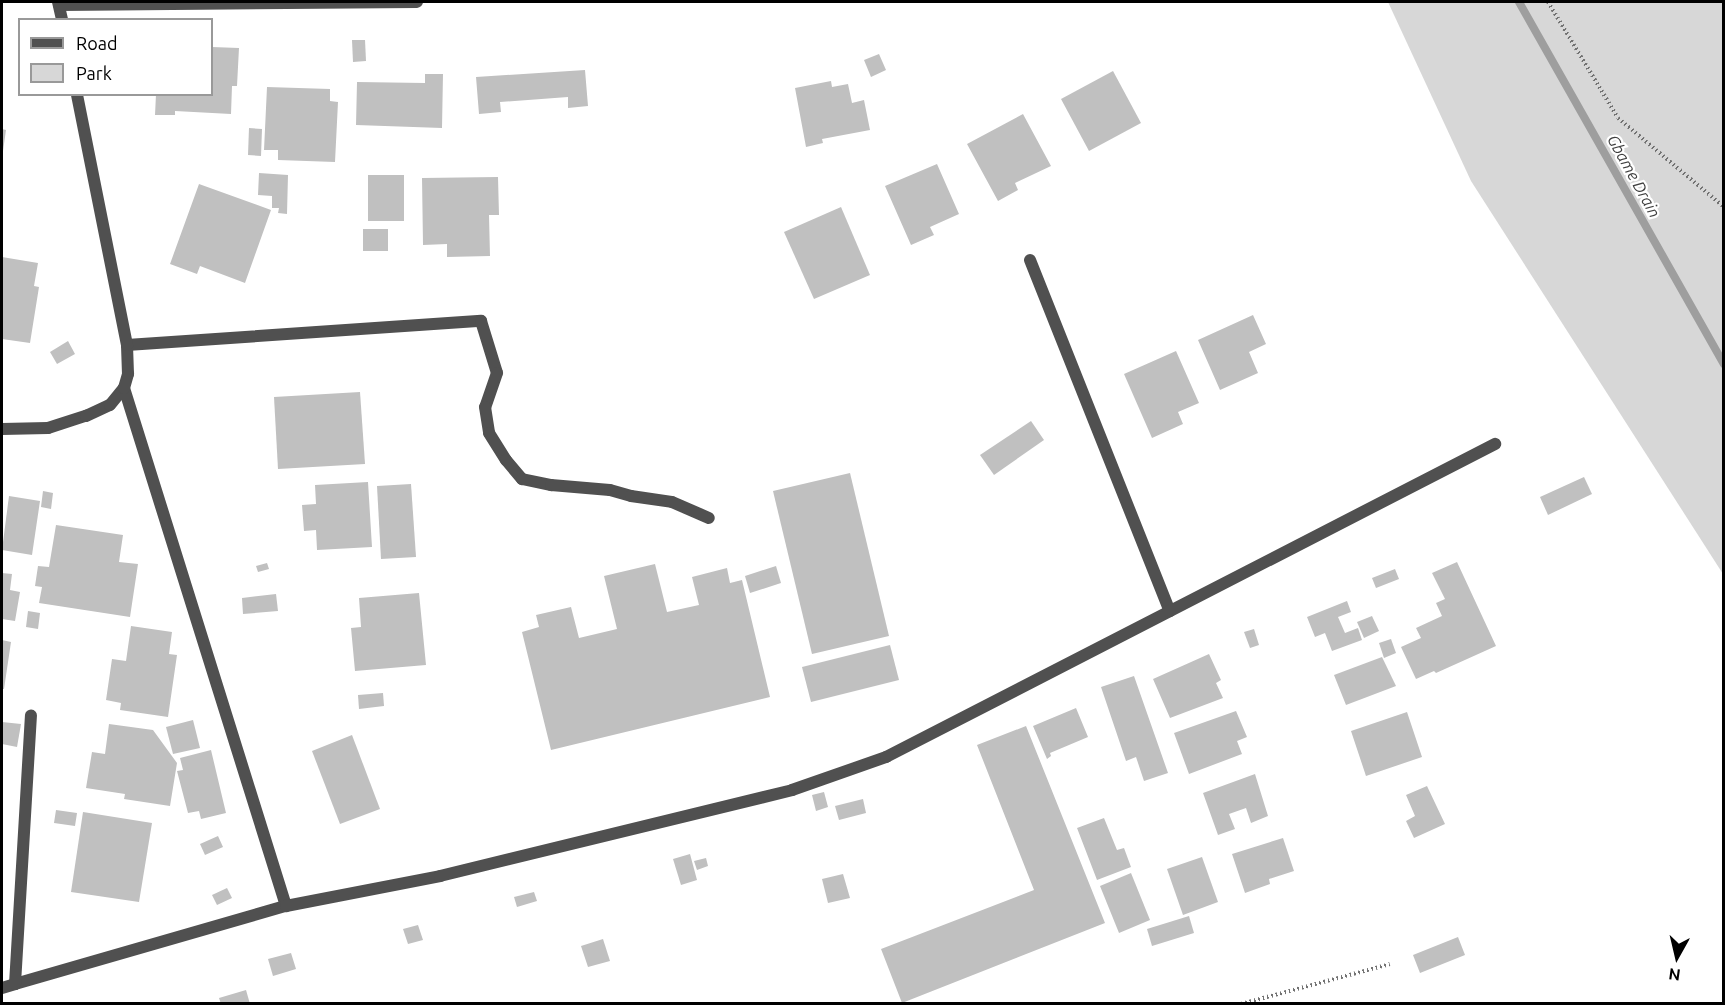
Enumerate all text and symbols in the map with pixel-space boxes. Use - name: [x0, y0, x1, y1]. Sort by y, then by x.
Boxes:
- legend: [18, 18, 213, 96]
- text: Road: [76, 33, 118, 53]
- text: Park: [76, 63, 112, 83]
- water label: Gbame Drain: [1603, 131, 1665, 221]
- north arrow: [1647, 927, 1707, 987]
- text: N: [1667, 965, 1682, 985]

